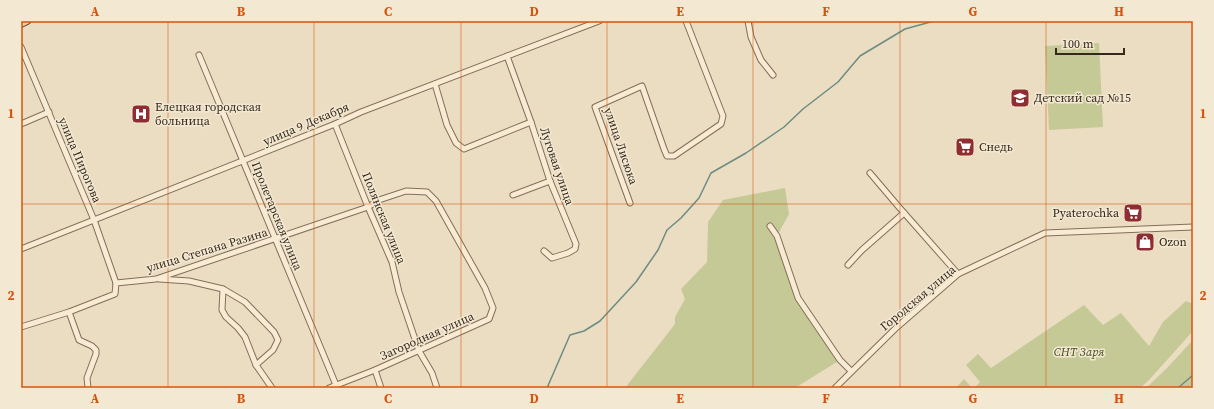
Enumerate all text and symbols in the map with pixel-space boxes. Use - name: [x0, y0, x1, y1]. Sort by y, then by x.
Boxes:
- text: A: [91, 3, 100, 20]
- text: B: [237, 3, 246, 20]
- text: C: [384, 3, 392, 20]
- text: D: [529, 3, 539, 20]
- text: E: [676, 3, 684, 20]
- text: F: [822, 3, 830, 20]
- text: G: [969, 3, 978, 20]
- text: H: [1114, 3, 1124, 20]
- scale bar: [1056, 30, 1124, 56]
- text: 100 m: [1062, 36, 1094, 52]
- school or university icon: Детский сад №15: [1009, 87, 1031, 109]
- place label: Детский сад №15: [1034, 90, 1131, 106]
- place label: Елецкая городская больница: [155, 99, 261, 129]
- street label: улица 9 Декабря: [260, 99, 352, 149]
- hospital icon: Елецкая городская больница: [130, 103, 152, 125]
- text: 1: [7, 105, 15, 122]
- street label: улица Лисюка: [600, 105, 642, 188]
- text: 1: [1199, 105, 1207, 122]
- street label: улица Пирогова: [55, 115, 106, 206]
- street label: Луговая улица: [536, 125, 578, 208]
- supermarket icon: Снедь: [954, 136, 976, 158]
- place label: Снедь: [979, 139, 1013, 155]
- street label: Пролетарская улица: [248, 159, 306, 273]
- street label: Полянская улица: [358, 170, 410, 267]
- supermarket icon: Pyaterochka: [1122, 202, 1144, 224]
- place label: Pyaterochka: [1052, 205, 1120, 221]
- street label: улица Степана Разина: [144, 224, 270, 276]
- shop icon: Ozon: [1134, 231, 1156, 253]
- place label: Ozon: [1159, 234, 1187, 250]
- street label: Городская улица: [877, 261, 960, 334]
- text: 2: [7, 287, 15, 304]
- text: 2: [1199, 287, 1207, 304]
- street label: Загородная улица: [377, 308, 477, 364]
- park label: СНТ Заря: [1054, 344, 1104, 360]
- text: A: [91, 390, 100, 407]
- text: B: [237, 390, 246, 407]
- text: C: [384, 390, 392, 407]
- text: D: [529, 390, 539, 407]
- text: E: [676, 390, 684, 407]
- text: F: [822, 390, 830, 407]
- text: G: [969, 390, 978, 407]
- text: H: [1114, 390, 1124, 407]

